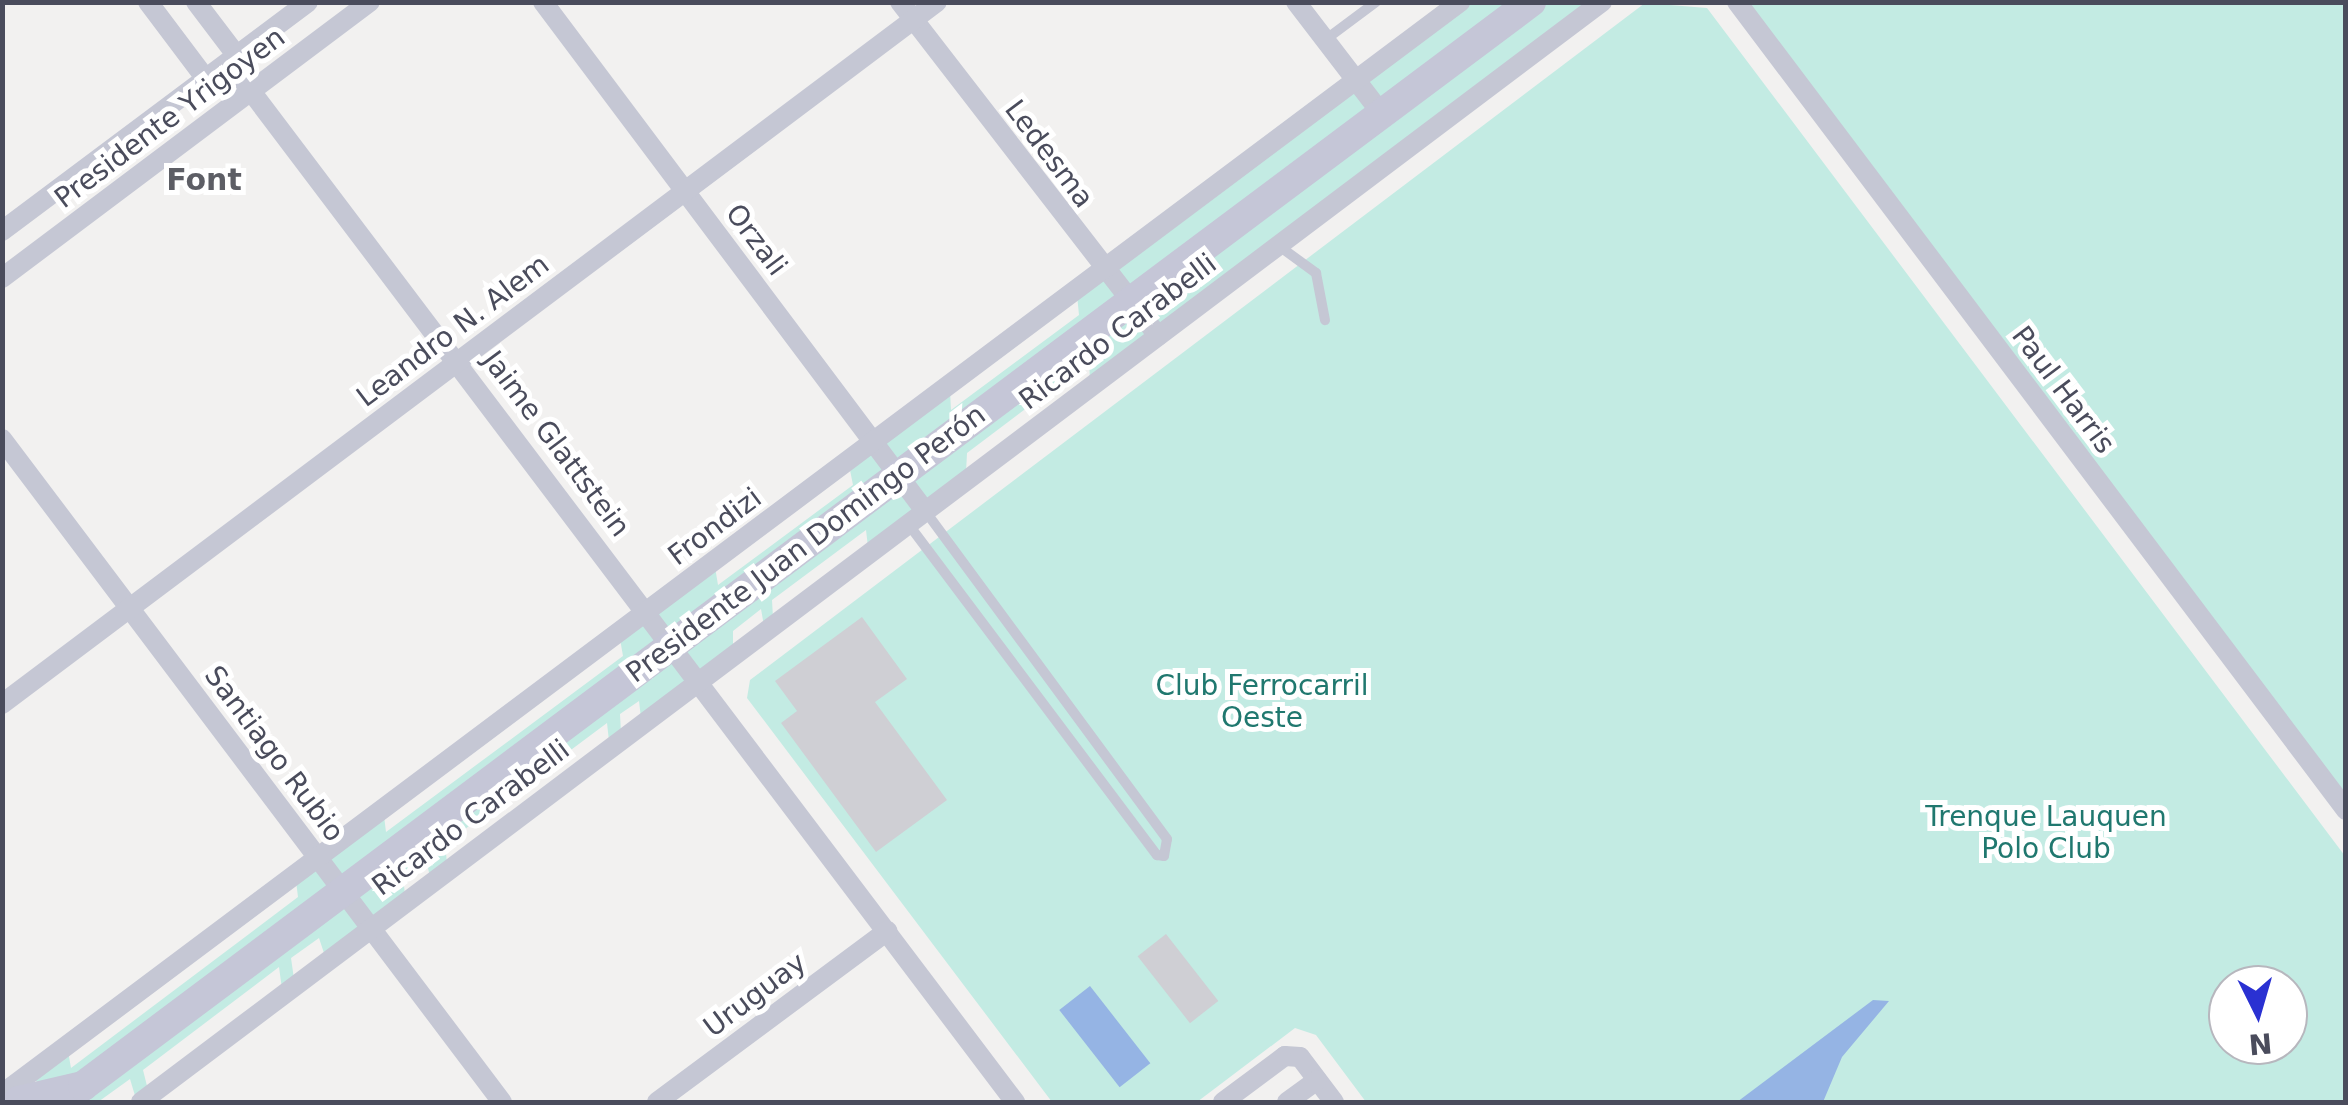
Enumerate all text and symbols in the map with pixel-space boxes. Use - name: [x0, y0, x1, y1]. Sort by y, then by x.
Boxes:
- street label: Presidente Yrigoyen: [48, 20, 292, 216]
- street label: Ledesma: [998, 93, 1100, 215]
- district label: Font: [166, 162, 242, 198]
- street label: Orzali: [718, 198, 794, 282]
- street label: Ricardo Carabelli: [1013, 247, 1223, 417]
- street label: Leandro N. Alem: [350, 248, 556, 414]
- street label: Paul Harris: [2004, 320, 2122, 460]
- street label: Jaime Glattstein: [475, 345, 637, 543]
- street label: Presidente Juan Domingo Perón: [620, 398, 992, 690]
- street label: Frondizi: [662, 481, 768, 573]
- street label: Santiago Rubio: [197, 660, 351, 848]
- park label: Club Ferrocarril Oeste: [1155, 669, 1369, 735]
- street label: Ricardo Carabelli: [366, 733, 576, 903]
- park label: Trenque Lauquen Polo Club: [1925, 800, 2167, 866]
- street label: Uruguay: [697, 946, 813, 1044]
- north arrow: [2208, 965, 2308, 1065]
- text: N: [2247, 1026, 2274, 1061]

